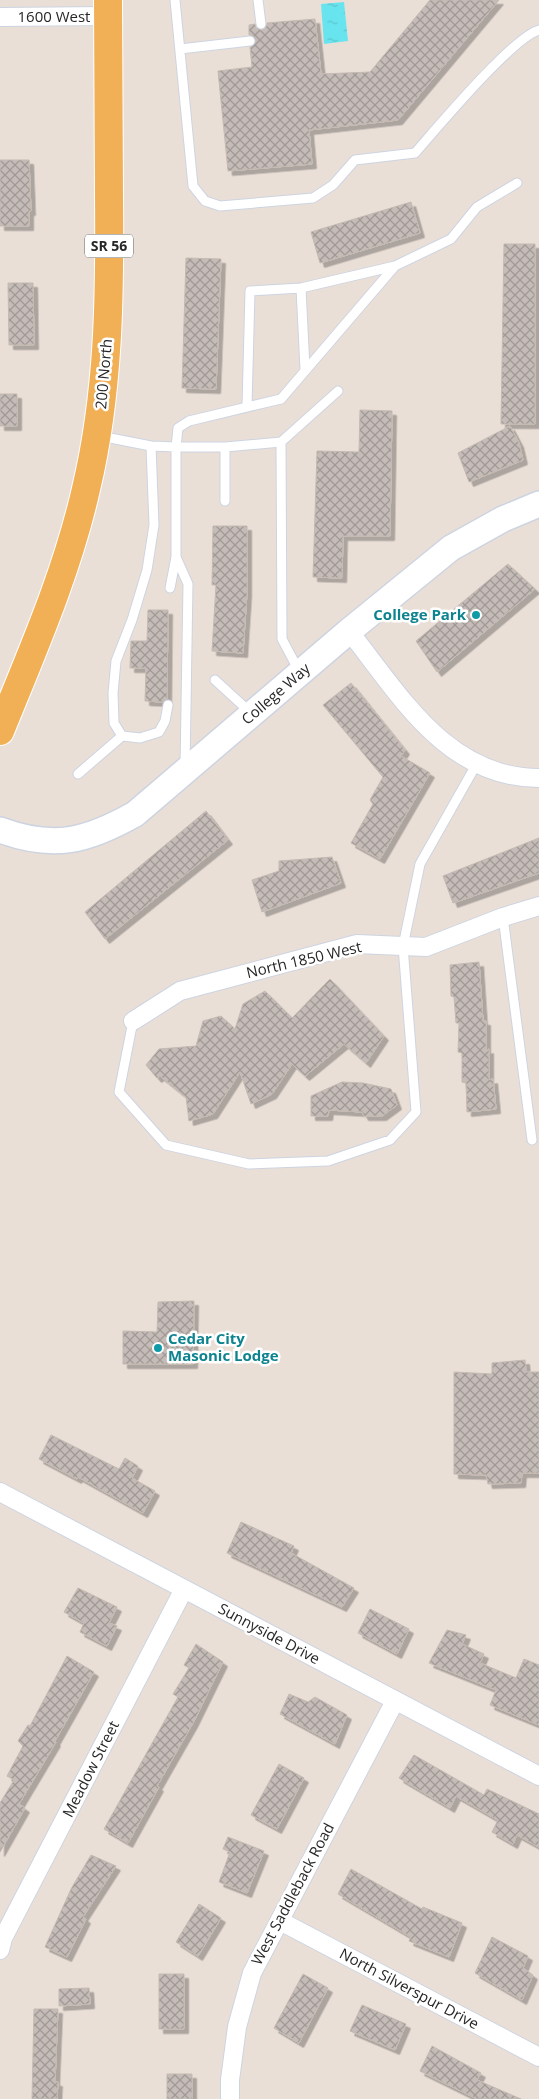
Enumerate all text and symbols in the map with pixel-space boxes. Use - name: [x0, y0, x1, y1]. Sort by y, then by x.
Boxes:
- street label: 1600 West: [18, 6, 90, 26]
- road number: SR 56: [85, 235, 133, 258]
- street label: 200 North: [90, 338, 116, 410]
- place label: College Park: [373, 604, 467, 624]
- marker: College Park: [470, 609, 482, 621]
- street label: College Way: [237, 658, 314, 729]
- street label: North 1850 West: [244, 936, 363, 982]
- place label: Cedar City Masonic Lodge: [168, 1328, 279, 1365]
- marker: Cedar City Masonic Lodge: [152, 1342, 164, 1354]
- street label: Sunnyside Drive: [215, 1598, 324, 1668]
- street label: Meadow Street: [57, 1717, 123, 1820]
- street label: West Saddleback Road: [246, 1819, 338, 1968]
- street label: North Silverspur Drive: [336, 1943, 483, 2033]

